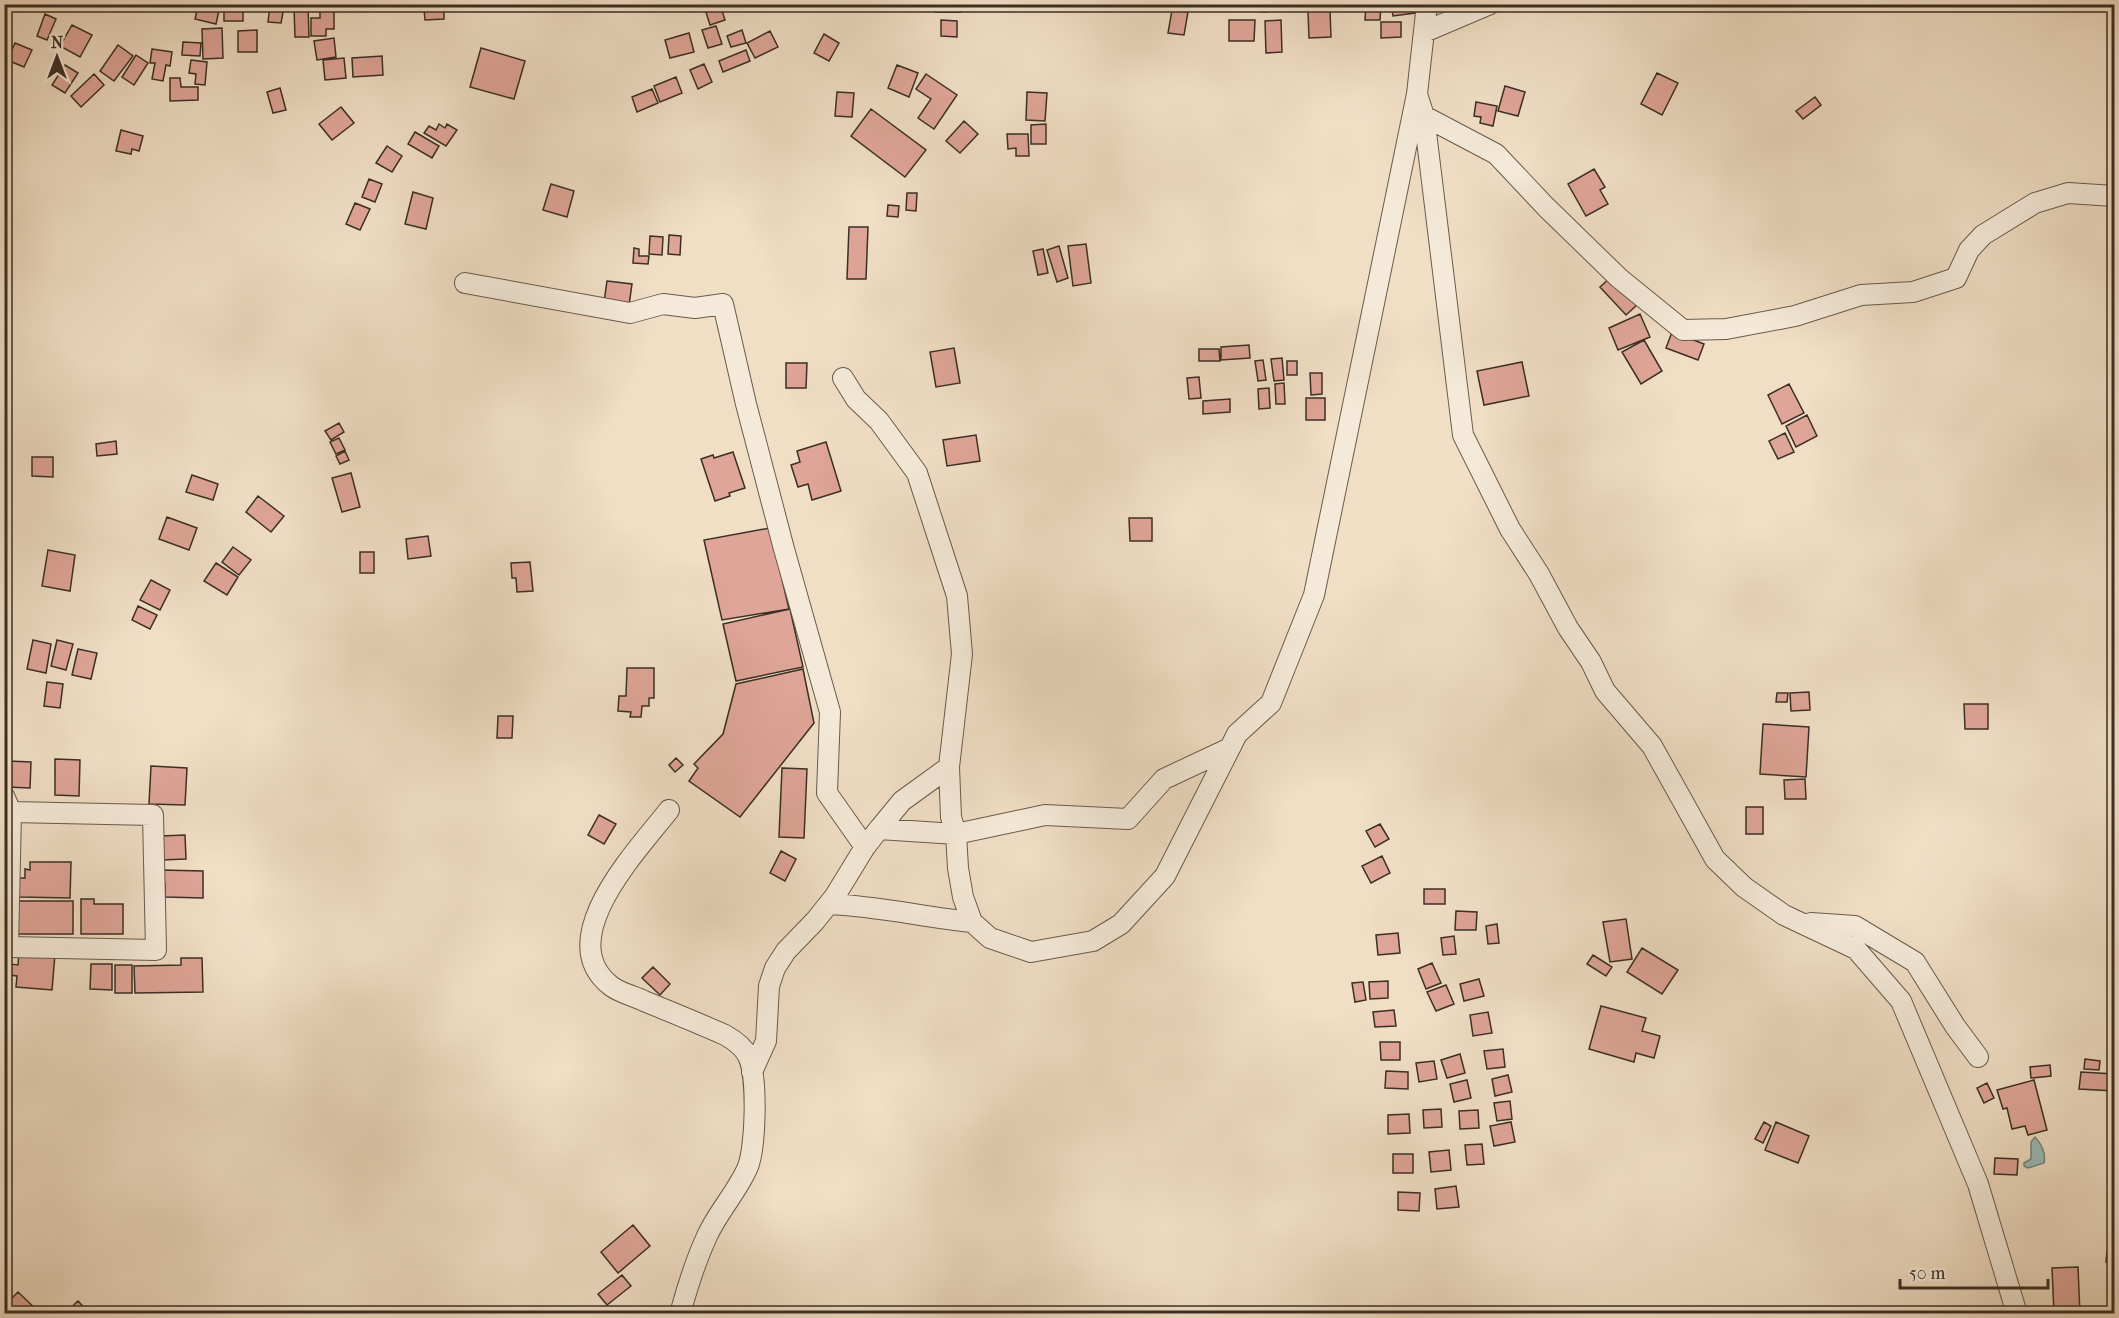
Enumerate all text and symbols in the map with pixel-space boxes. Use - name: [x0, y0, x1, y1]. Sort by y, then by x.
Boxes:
- north arrow: [27, 27, 87, 87]
- text: N: [51, 33, 64, 52]
- scale bar: [1900, 1252, 2048, 1290]
- text: 50 m: [1909, 1263, 1946, 1284]

